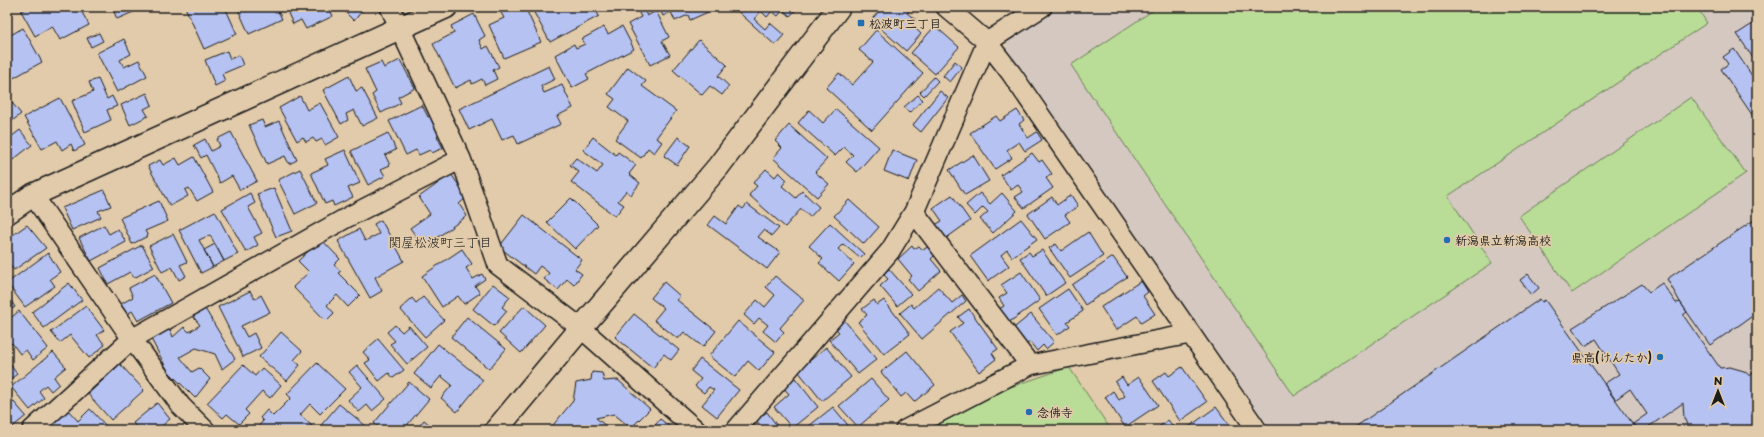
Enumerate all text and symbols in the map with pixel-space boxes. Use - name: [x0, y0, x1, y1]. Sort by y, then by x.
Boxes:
- place label: 松波町三丁目: [869, 14, 941, 32]
- marker: 松波町三丁目: [856, 18, 866, 28]
- place label: 新潟県立新潟高校: [1455, 231, 1551, 249]
- district label: 関屋松波町三丁目: [388, 232, 492, 251]
- marker: 新潟県立新潟高校: [1442, 235, 1452, 245]
- place label: 県高(けんたか): [1571, 348, 1652, 366]
- marker: 県高(けんたか): [1655, 352, 1665, 362]
- north arrow: [1698, 371, 1738, 411]
- text: N: [1714, 372, 1723, 389]
- place label: 念佛寺: [1037, 403, 1073, 421]
- marker: 念佛寺: [1024, 407, 1034, 417]

